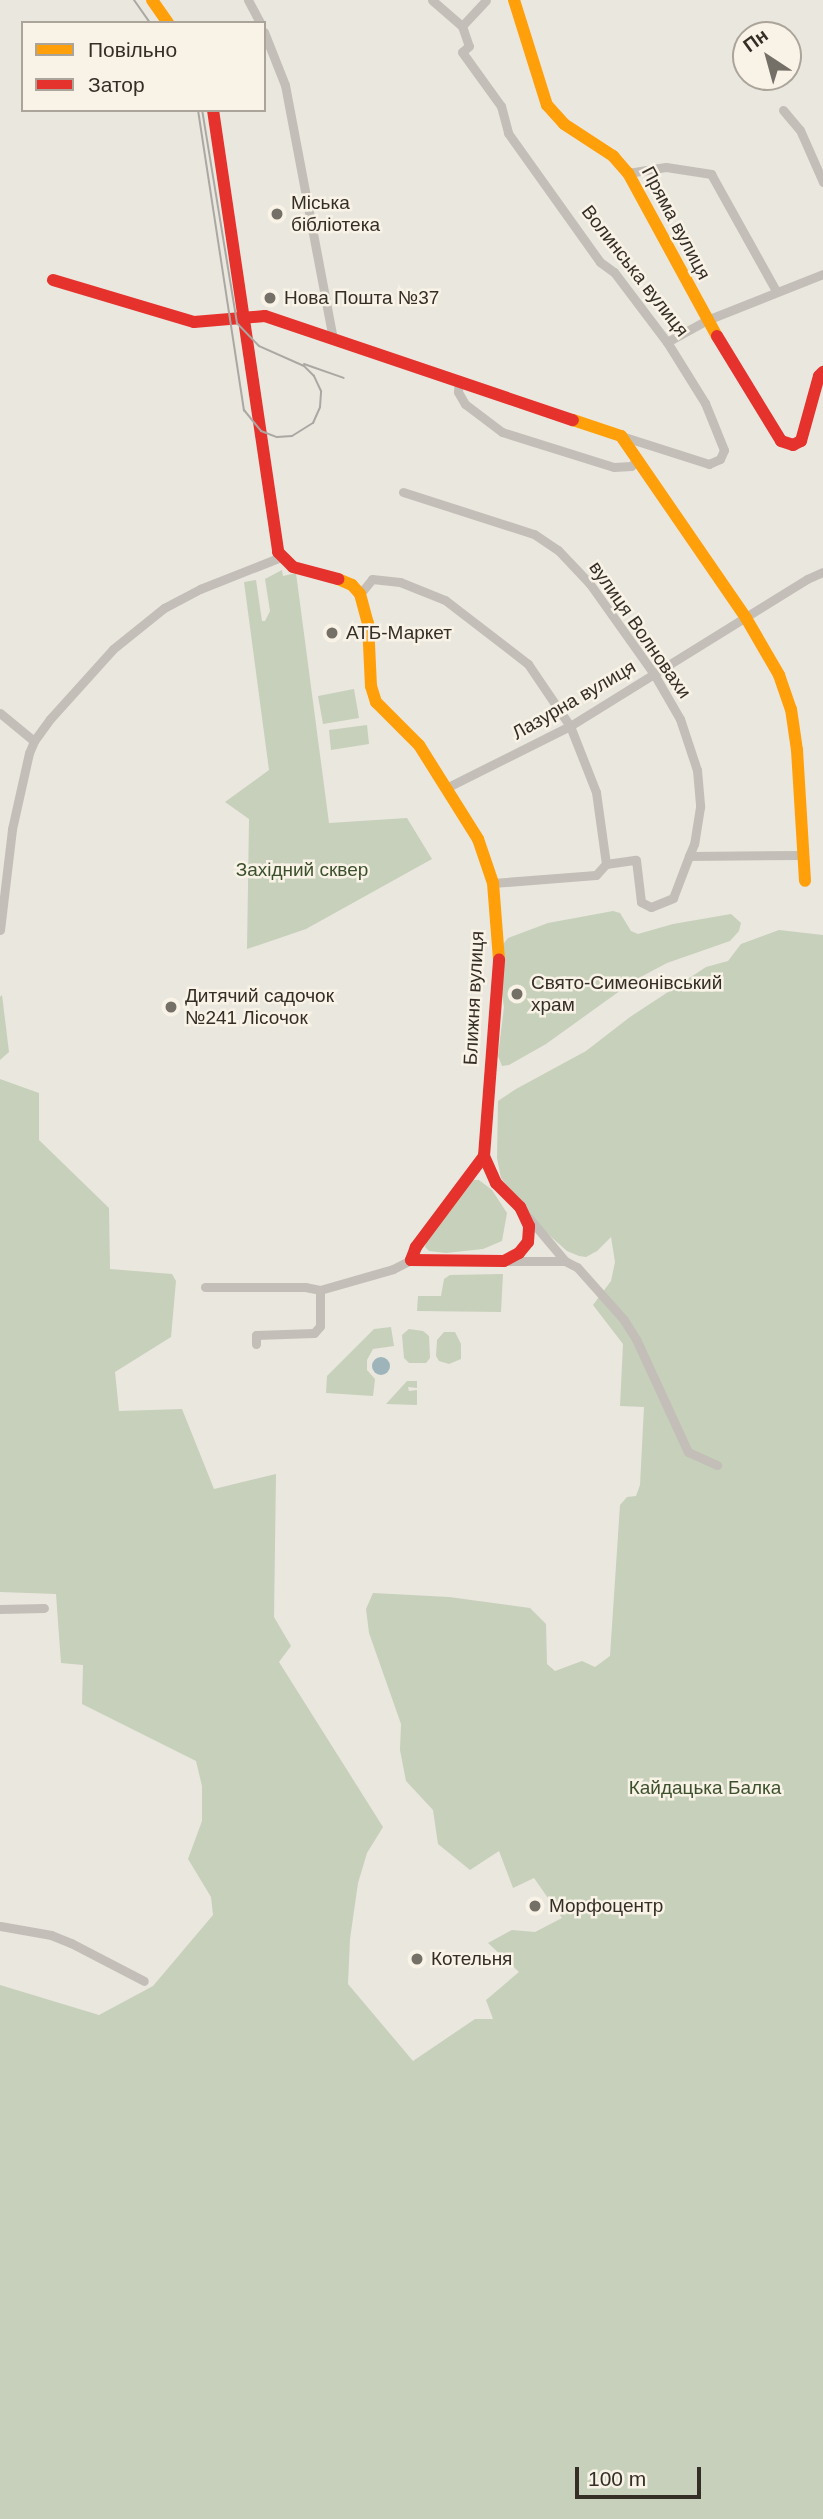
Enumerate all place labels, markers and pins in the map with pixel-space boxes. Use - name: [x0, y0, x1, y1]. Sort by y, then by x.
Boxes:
- place label: Міська бібліотека: [291, 192, 380, 236]
- marker: Міська бібліотека: [269, 206, 285, 222]
- place label: Нова Пошта №37: [284, 287, 439, 309]
- marker: Нова Пошта №37: [262, 290, 278, 306]
- place label: АТБ-Маркет: [346, 622, 452, 644]
- marker: АТБ-Маркет: [324, 625, 340, 641]
- place label: Свято-Симеонівський храм: [531, 972, 722, 1016]
- place label: Дитячий садочок №241 Лісочок: [185, 985, 334, 1029]
- marker: Свято-Симеонівський храм: [509, 986, 525, 1002]
- marker: Дитячий садочок №241 Лісочок: [163, 999, 179, 1015]
- place label: Морфоцентр: [549, 1895, 663, 1917]
- marker: Морфоцентр: [527, 1898, 543, 1914]
- place label: Котельня: [431, 1948, 512, 1970]
- marker: Котельня: [409, 1951, 425, 1967]

